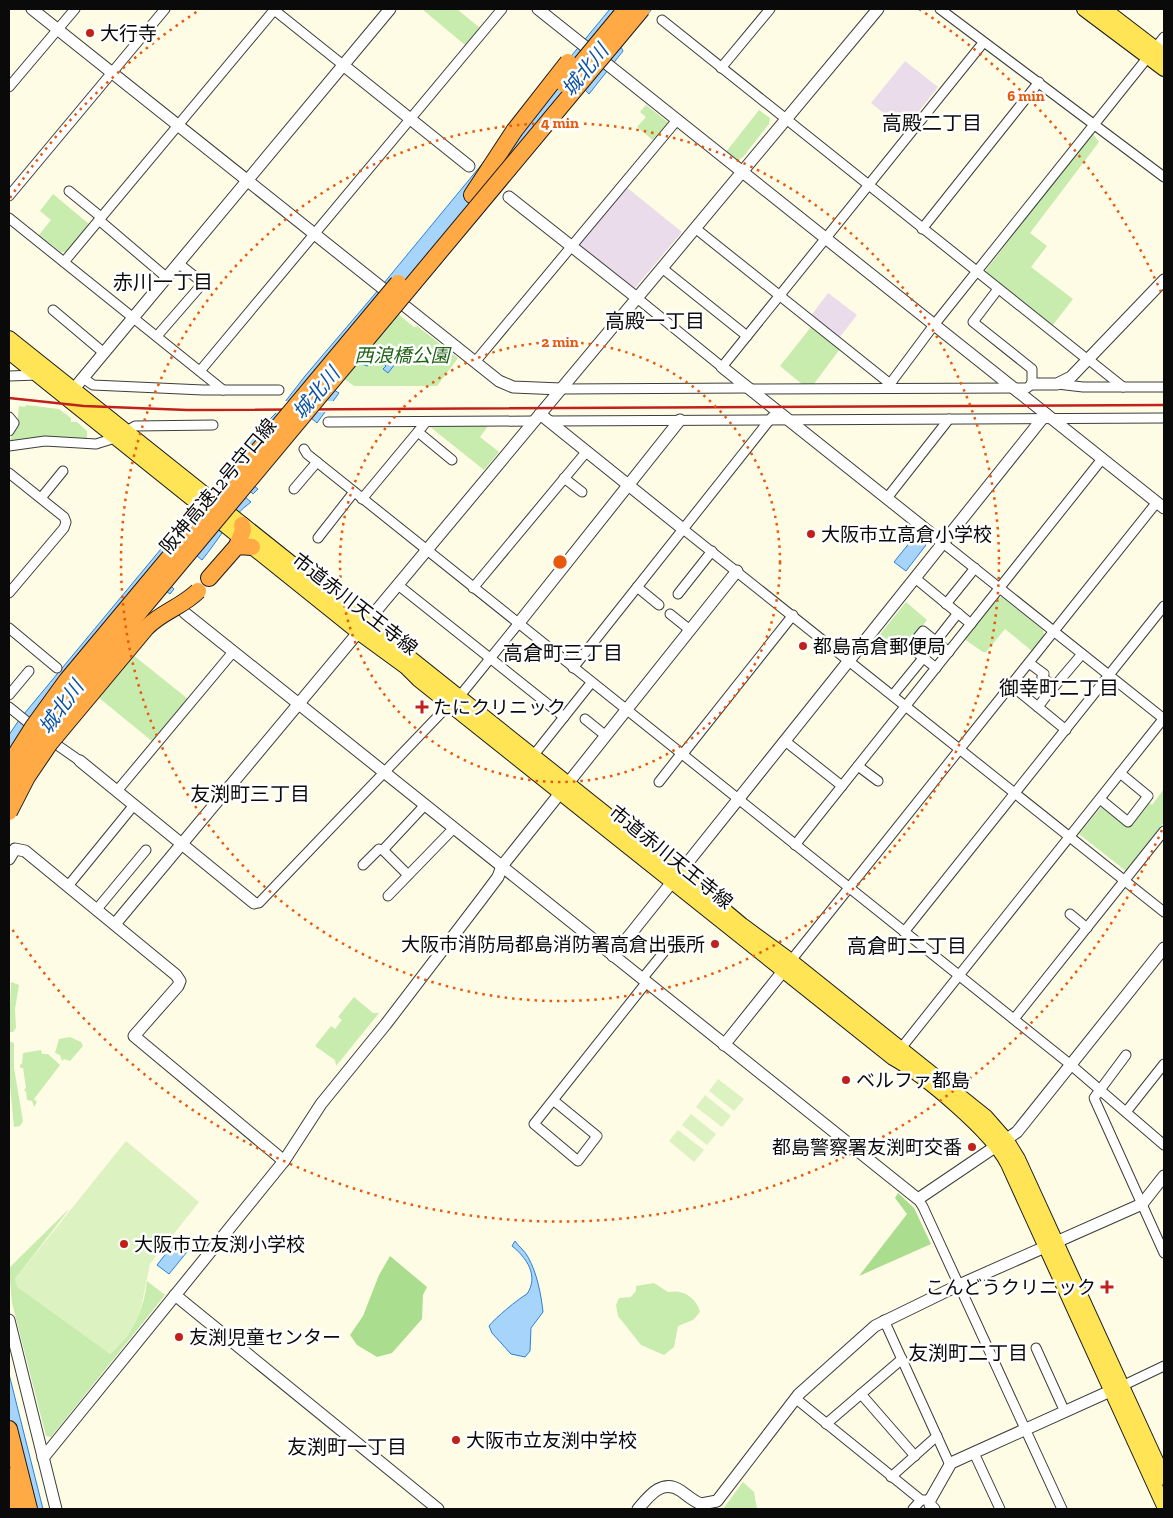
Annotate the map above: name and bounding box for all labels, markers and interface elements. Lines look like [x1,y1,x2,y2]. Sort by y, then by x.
place label: 大行寺 [100,22,157,45]
marker: 大行寺 [84,27,96,39]
water label: 城北川 [557,38,614,101]
text: 6 min [1007,87,1045,105]
district label: 高殿二丁目 [882,111,982,135]
text: 4 min [541,114,579,132]
district label: 赤川一丁目 [113,270,213,294]
district label: 高殿一丁目 [605,309,705,333]
text: 2 min [541,333,579,351]
park label: 西浪橋公園 [354,344,452,367]
water label: 城北川 [288,361,346,424]
street label: 阪神高速12号守口線 [155,414,281,558]
place label: 大阪市立高倉小学校 [821,523,992,546]
marker: 大阪市立高倉小学校 [805,528,817,540]
street label: 市道赤川天王寺線 [288,548,422,660]
centre of rings [551,553,569,571]
place label: 都島高倉郵便局 [813,635,946,658]
marker: 都島高倉郵便局 [797,640,809,652]
district label: 高倉町三丁目 [503,641,623,665]
water label: 城北川 [34,674,90,738]
district label: 御幸町二丁目 [999,676,1119,700]
place label: たにクリニック [433,696,566,719]
marker: たにクリニック [415,700,429,714]
district label: 友渕町三丁目 [190,782,310,806]
street label: 市道赤川天王寺線 [605,800,737,914]
place label: 大阪市消防局都島消防署高倉出張所 [401,933,705,956]
district label: 高倉町二丁目 [847,934,967,958]
marker: 大阪市消防局都島消防署高倉出張所 [709,938,721,950]
place label: ベルファ都島 [856,1069,970,1092]
marker: ベルファ都島 [840,1074,852,1086]
place label: 都島警察署友渕町交番 [772,1136,962,1159]
marker: 都島警察署友渕町交番 [966,1141,978,1153]
place label: 大阪市立友渕小学校 [134,1233,305,1256]
marker: 大阪市立友渕小学校 [118,1238,130,1250]
place label: こんどうクリニック [926,1276,1096,1299]
marker: こんどうクリニック [1100,1280,1114,1294]
place label: 友渕児童センター [189,1326,341,1349]
marker: 友渕児童センター [173,1331,185,1343]
district label: 友渕町二丁目 [908,1341,1028,1365]
place label: 大阪市立友渕中学校 [466,1429,637,1452]
marker: 大阪市立友渕中学校 [450,1434,462,1446]
district label: 友渕町一丁目 [287,1435,407,1459]

